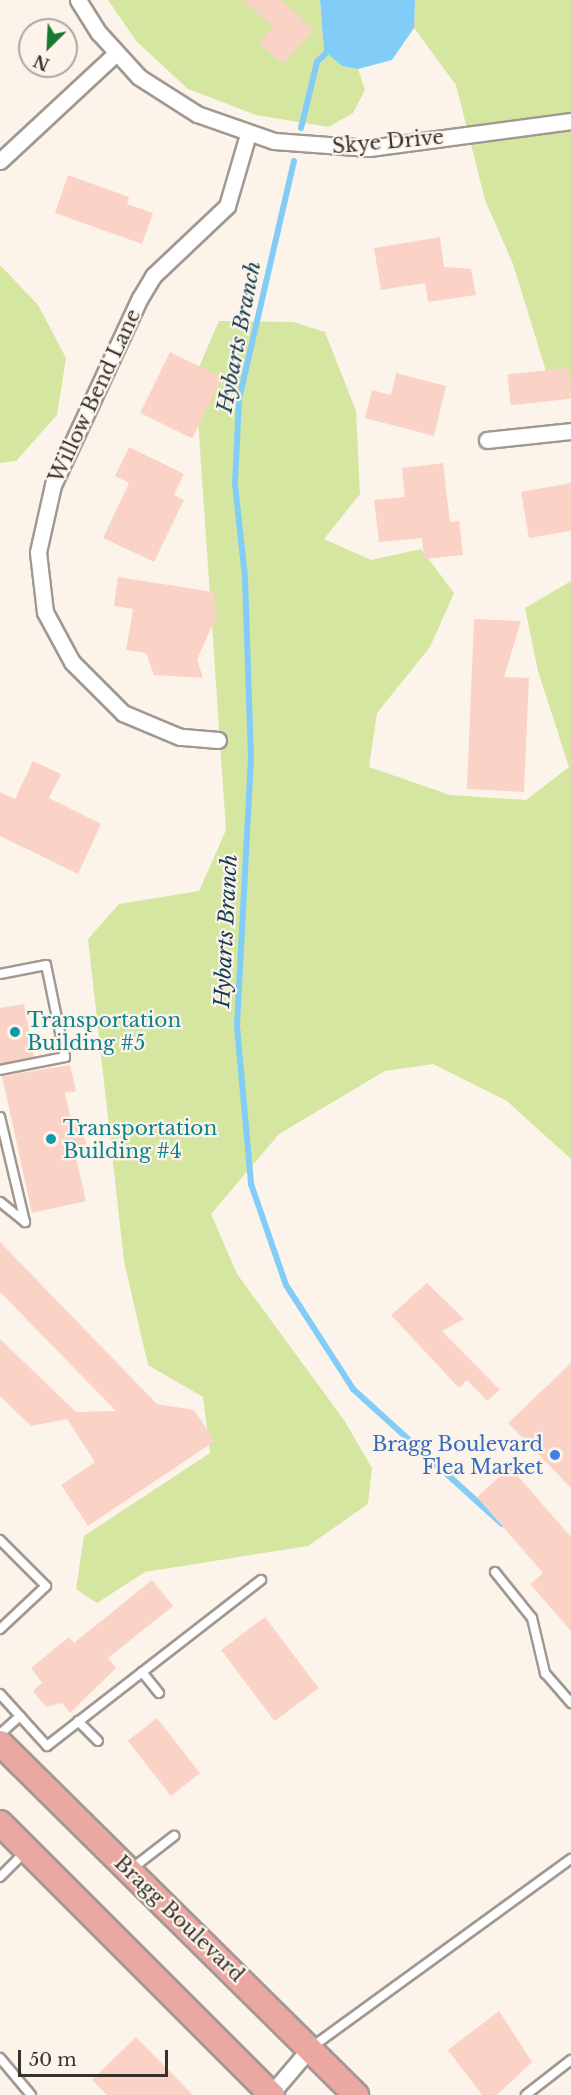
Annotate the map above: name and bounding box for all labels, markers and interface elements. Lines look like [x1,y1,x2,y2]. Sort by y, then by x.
north arrow [18,18,78,78]
text: N [31,50,52,75]
street label: Skye Drive [331,125,445,159]
water label: Hybarts Branch [212,259,266,415]
street label: Willow Bend Lane [44,305,146,487]
water label: Hybarts Branch [209,853,243,1009]
place label: Transportation Building #5 [27,1008,181,1055]
marker: Transportation Building #5 [8,1025,22,1039]
place label: Transportation Building #4 [63,1116,217,1163]
marker: Transportation Building #4 [44,1132,58,1146]
place label: Bragg Boulevard Flea Market [372,1432,543,1479]
marker: Bragg Boulevard Flea Market [548,1448,562,1462]
street label: Bragg Boulevard [109,1851,249,1987]
scale bar [21,2038,171,2076]
text: 50 m [29,2049,77,2071]

